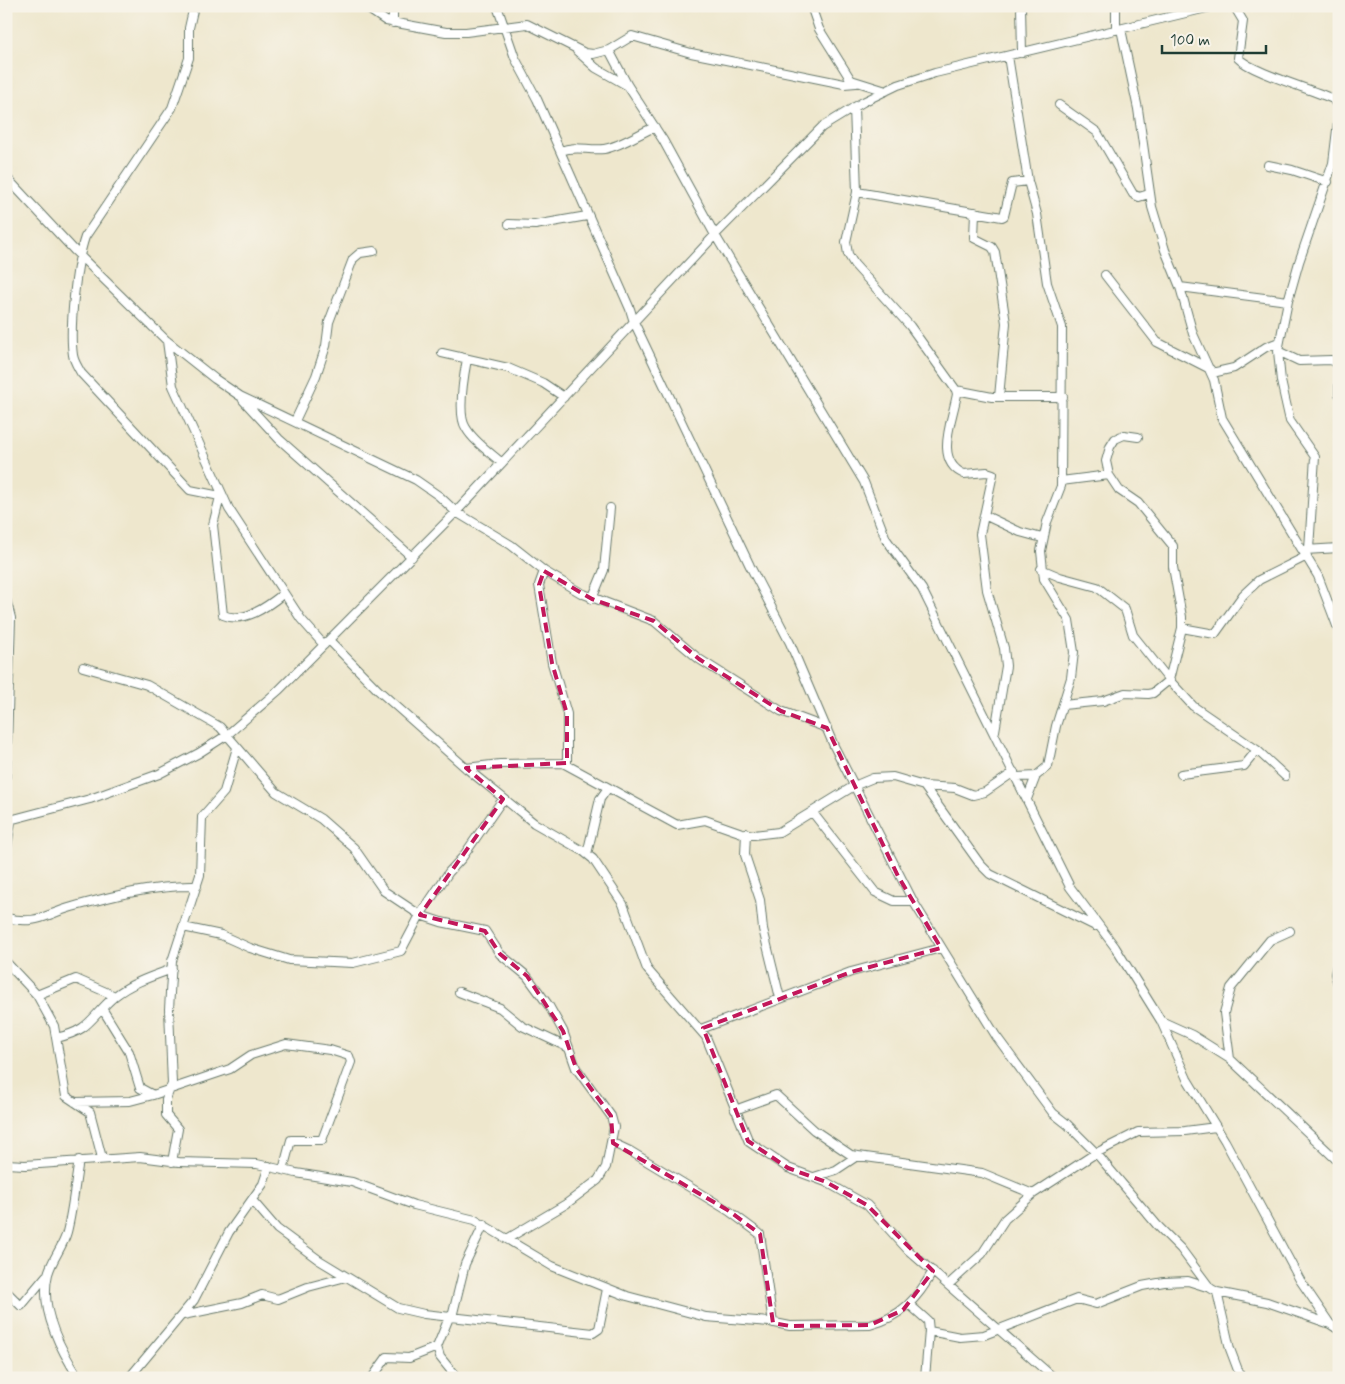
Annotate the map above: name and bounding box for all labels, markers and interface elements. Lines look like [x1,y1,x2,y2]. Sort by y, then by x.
scale bar [1162,22,1266,54]
text: 100 m [1170,31,1210,51]

